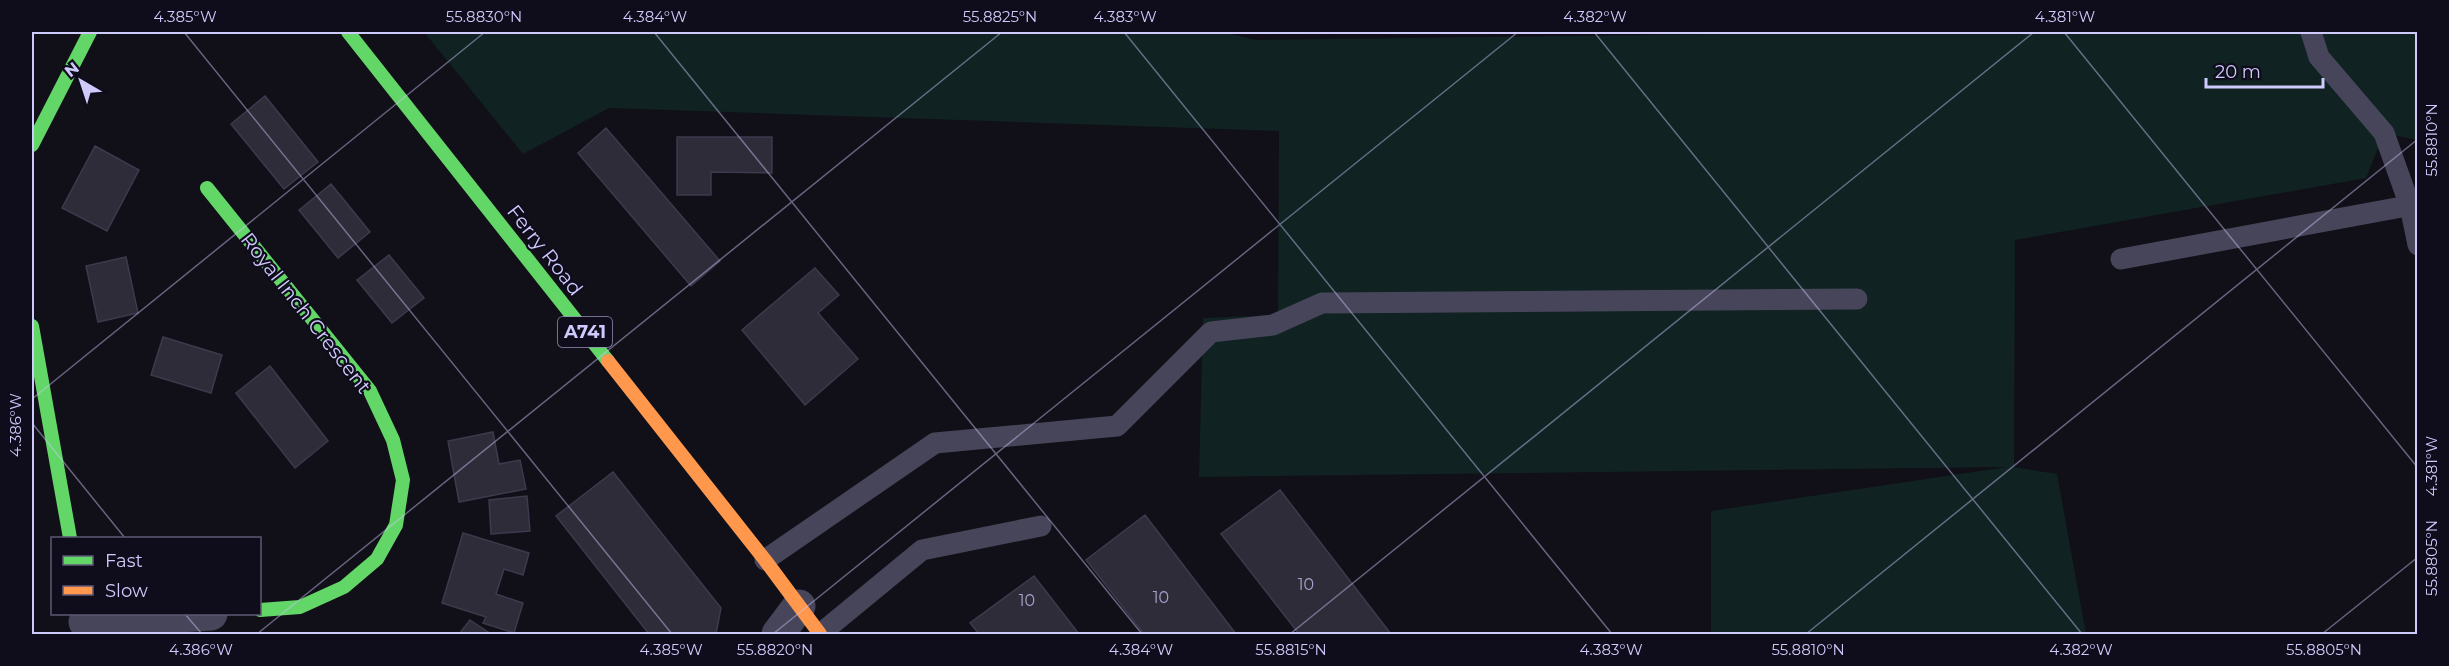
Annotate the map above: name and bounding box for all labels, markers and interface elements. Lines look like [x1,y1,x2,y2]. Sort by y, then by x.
text: 4.385°W [153,7,217,26]
text: 55.8830°N [446,7,522,26]
text: 4.384°W [623,7,688,26]
text: 55.8825°N [963,7,1037,26]
text: 4.383°W [1093,7,1157,26]
text: 4.382°W [1563,7,1627,26]
text: 4.381°W [2035,7,2096,26]
north arrow [51,51,111,111]
scale bar [2206,51,2323,89]
text: N [61,58,83,81]
text: 20 m [2215,61,2261,83]
text: 55.8810°N [2422,103,2441,177]
street label: Ferry Road [502,200,588,300]
street label: Royal Inch Crescent [236,228,376,398]
road number: A741 [558,317,612,347]
text: 4.386°W [6,393,25,457]
text: 4.381°W [2422,435,2441,496]
text: 55.8805°N [2422,520,2441,596]
legend [51,537,261,615]
text: Fast [105,550,143,572]
house number: 10 [1298,575,1314,594]
text: Slow [105,580,148,602]
house number: 10 [1153,588,1169,607]
house number: 10 [1019,591,1035,610]
text: 4.386°W [169,640,233,659]
text: 4.385°W [639,640,703,659]
text: 55.8820°N [737,640,813,659]
text: 4.384°W [1109,640,1174,659]
text: 55.8815°N [1255,640,1327,659]
text: 4.383°W [1579,640,1643,659]
text: 55.8810°N [1771,640,1845,659]
text: 4.382°W [2049,640,2113,659]
text: 55.8805°N [2286,640,2362,659]

